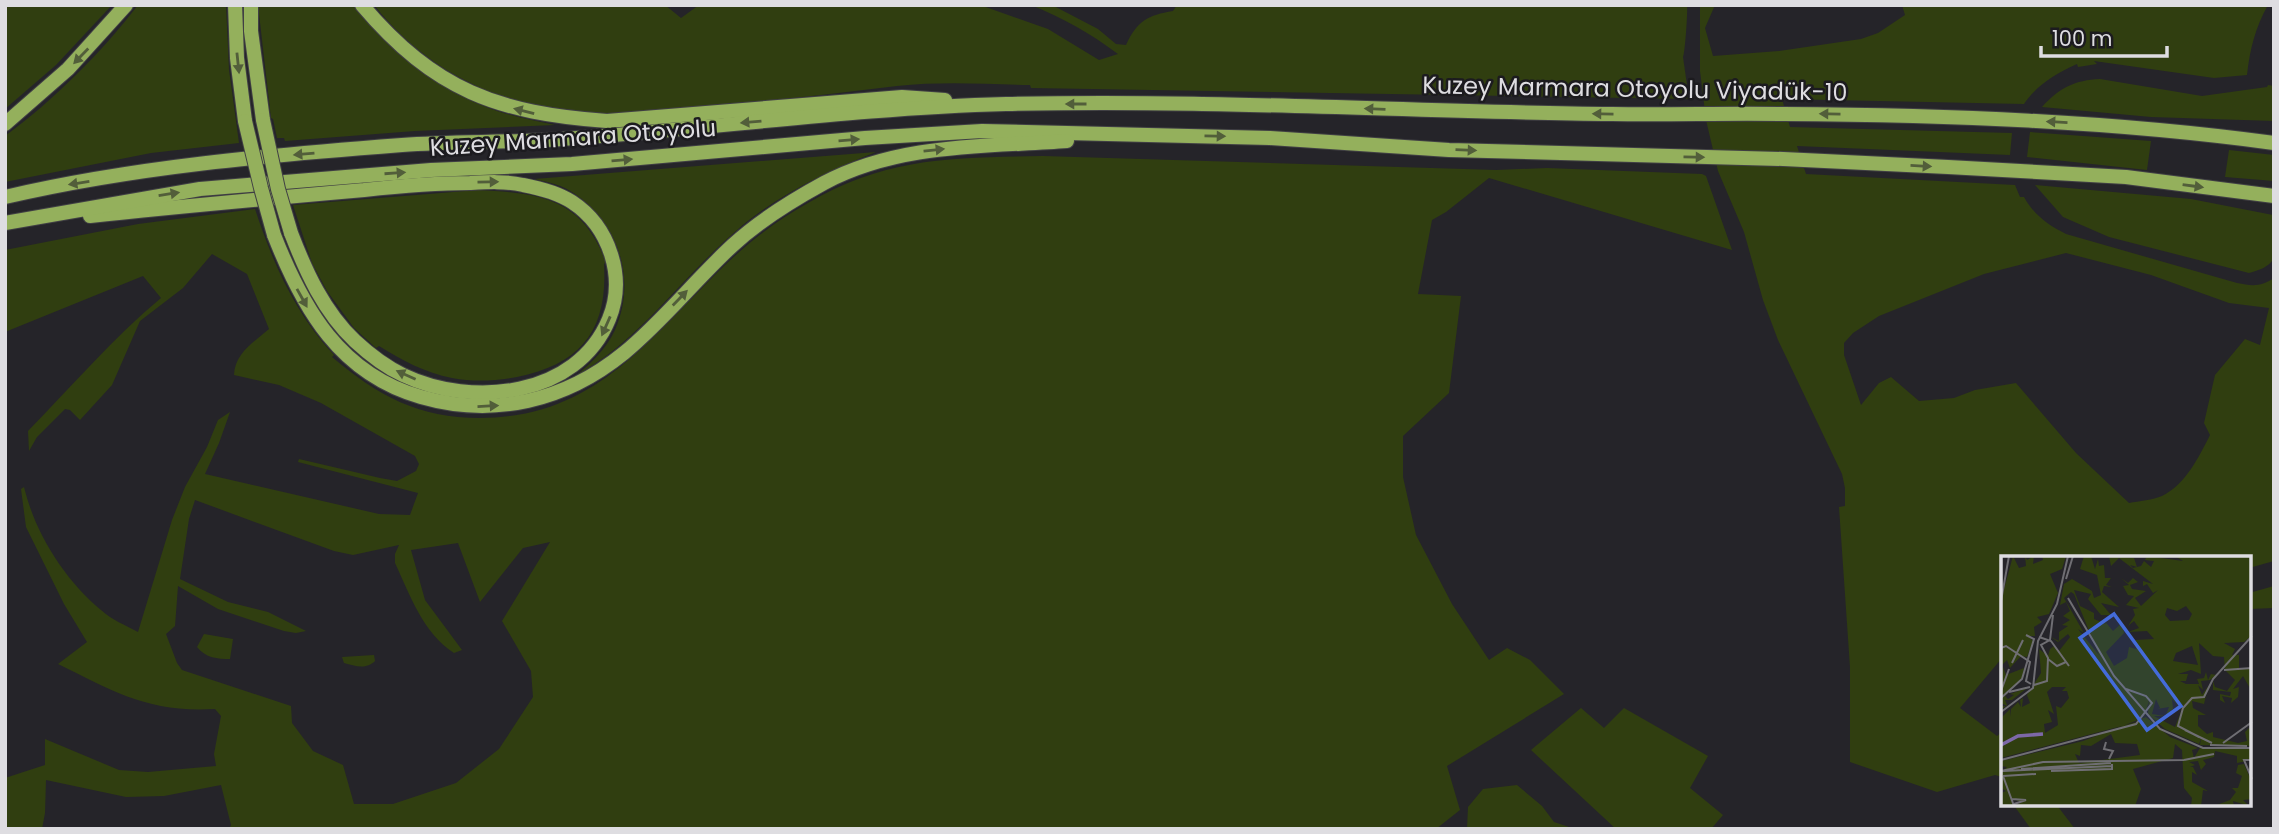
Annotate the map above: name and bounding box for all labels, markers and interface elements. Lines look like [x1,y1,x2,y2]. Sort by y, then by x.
scale bar [2041,14,2167,58]
text: 100 m [2052,24,2112,53]
one-way arrow [73,47,89,64]
one-way arrow [232,52,243,74]
street label: Kuzey Marmara Otoyolu Viyadük-10 [1422,68,1848,109]
one-way arrow [1065,98,1087,110]
one-way arrow [1364,103,1386,114]
one-way arrow [512,105,534,116]
one-way arrow [1591,108,1613,120]
one-way arrow [1819,109,1841,120]
street label: Kuzey Marmara Otoyolu [429,111,717,164]
one-way arrow [740,117,762,128]
one-way arrow [2046,117,2068,128]
one-way arrow [1204,130,1226,142]
one-way arrow [838,134,860,145]
one-way arrow [923,144,945,155]
one-way arrow [1455,145,1477,156]
one-way arrow [293,149,315,160]
one-way arrow [1683,151,1705,163]
one-way arrow [612,154,634,165]
one-way arrow [1910,160,1932,171]
one-way arrow [385,167,407,178]
one-way arrow [477,176,499,188]
one-way arrow [68,178,90,189]
one-way arrow [2182,181,2204,192]
one-way arrow [158,188,180,199]
one-way arrow [296,288,308,307]
one-way arrow [672,290,689,307]
one-way arrow [600,315,611,336]
one-way arrow [396,369,417,380]
one-way arrow [477,401,499,412]
inset map [2001,556,2251,806]

